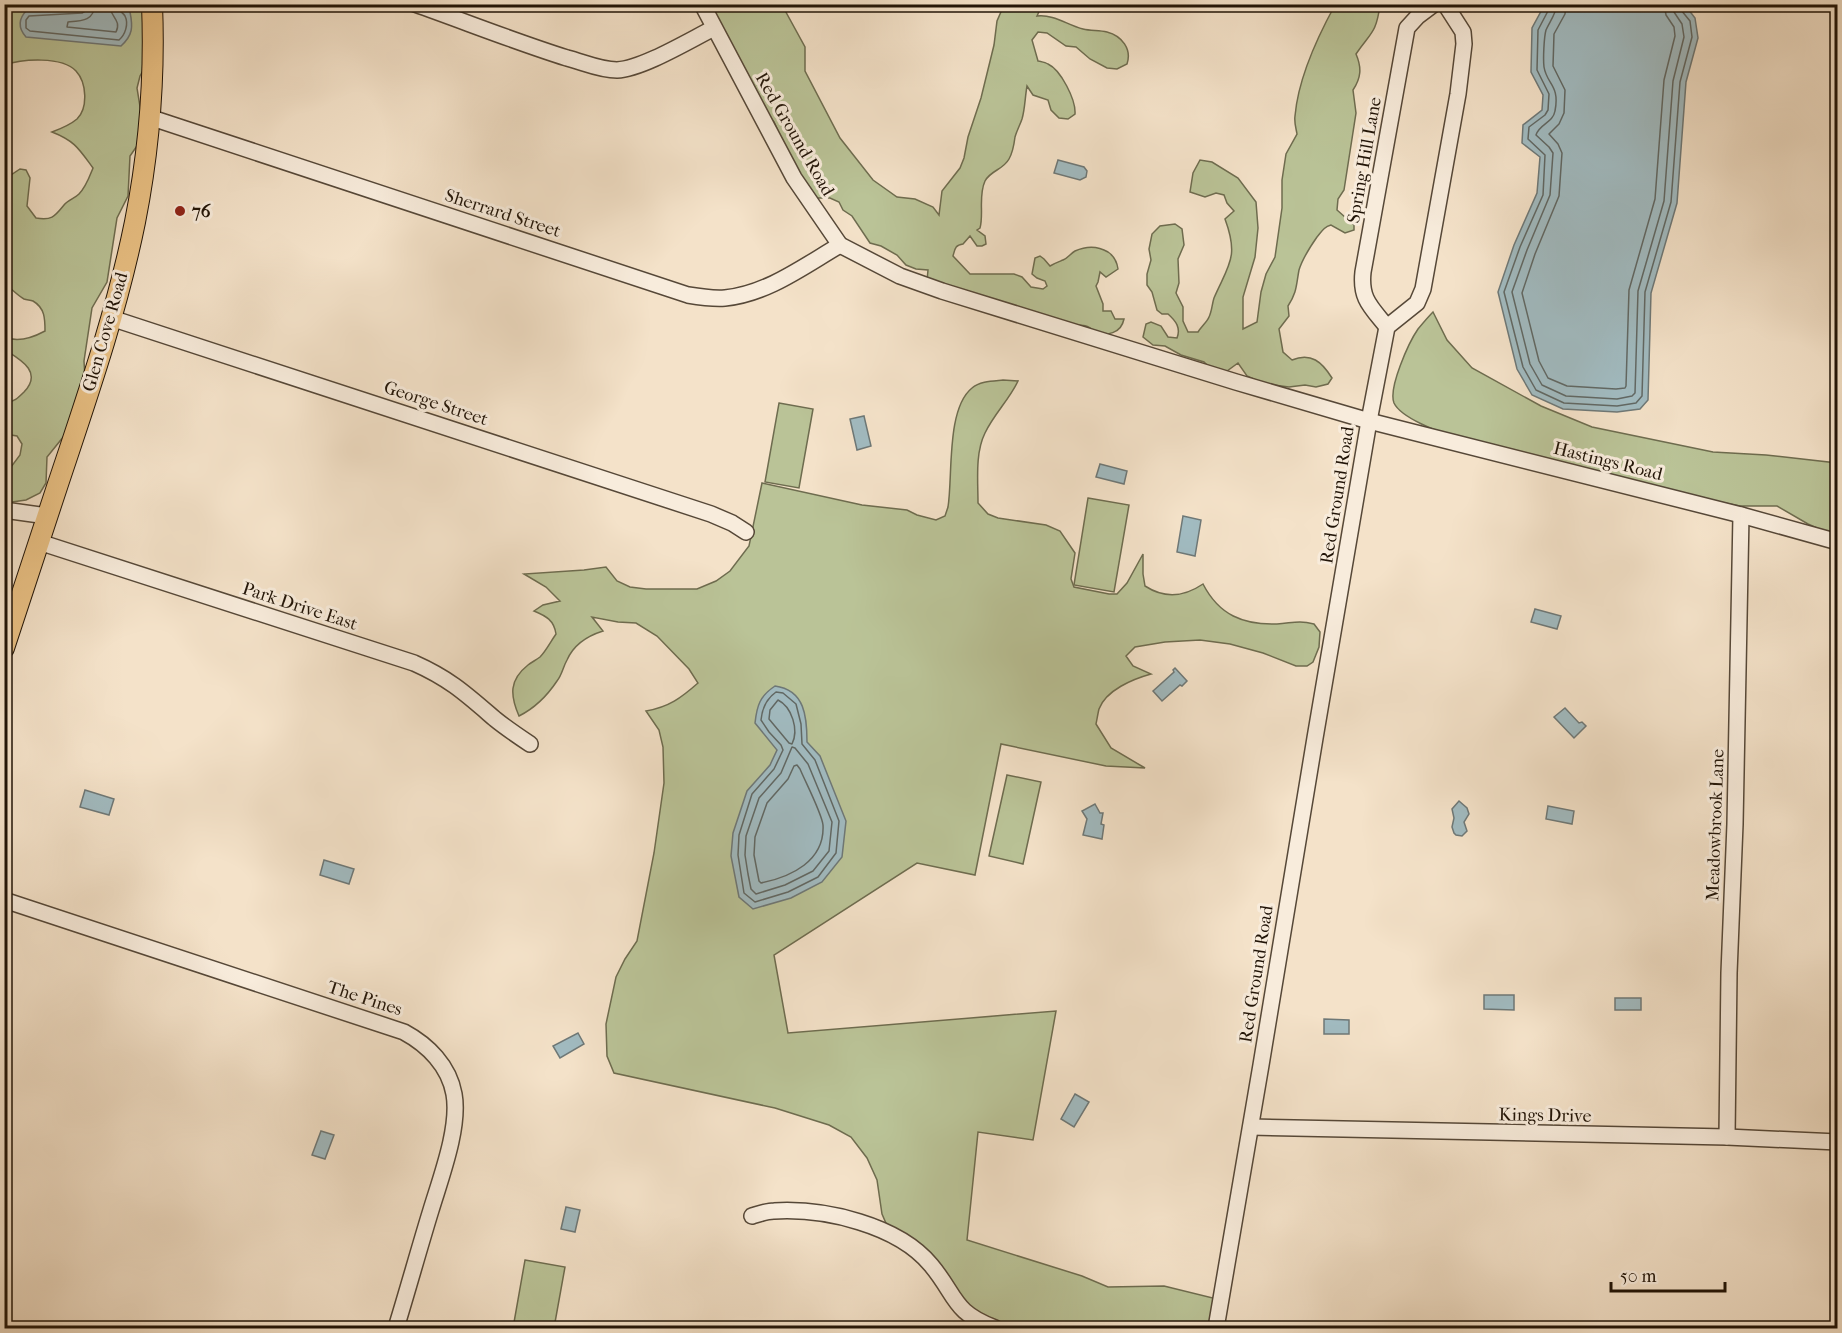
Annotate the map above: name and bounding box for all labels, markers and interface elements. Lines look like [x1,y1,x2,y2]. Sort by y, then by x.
street label: Red Ground Road [751,69,838,200]
street label: Spring Hill Lane [1343,95,1386,225]
street label: Sherrard Street [442,185,564,242]
place label: 76 [191,201,212,222]
marker: 76 [173,204,187,218]
street label: Glen Cove Road [78,270,133,394]
street label: George Street [381,377,491,430]
street label: Red Ground Road [1316,425,1359,565]
street label: Hastings Road [1551,438,1665,485]
street label: Park Drive East [240,578,361,635]
street label: Meadowbrook Lane [1702,749,1729,901]
street label: Red Ground Road [1235,904,1278,1044]
street label: The Pines [325,977,405,1021]
street label: Kings Drive [1498,1104,1592,1127]
scale bar [1611,1255,1725,1293]
text: 50 m [1620,1266,1657,1287]

